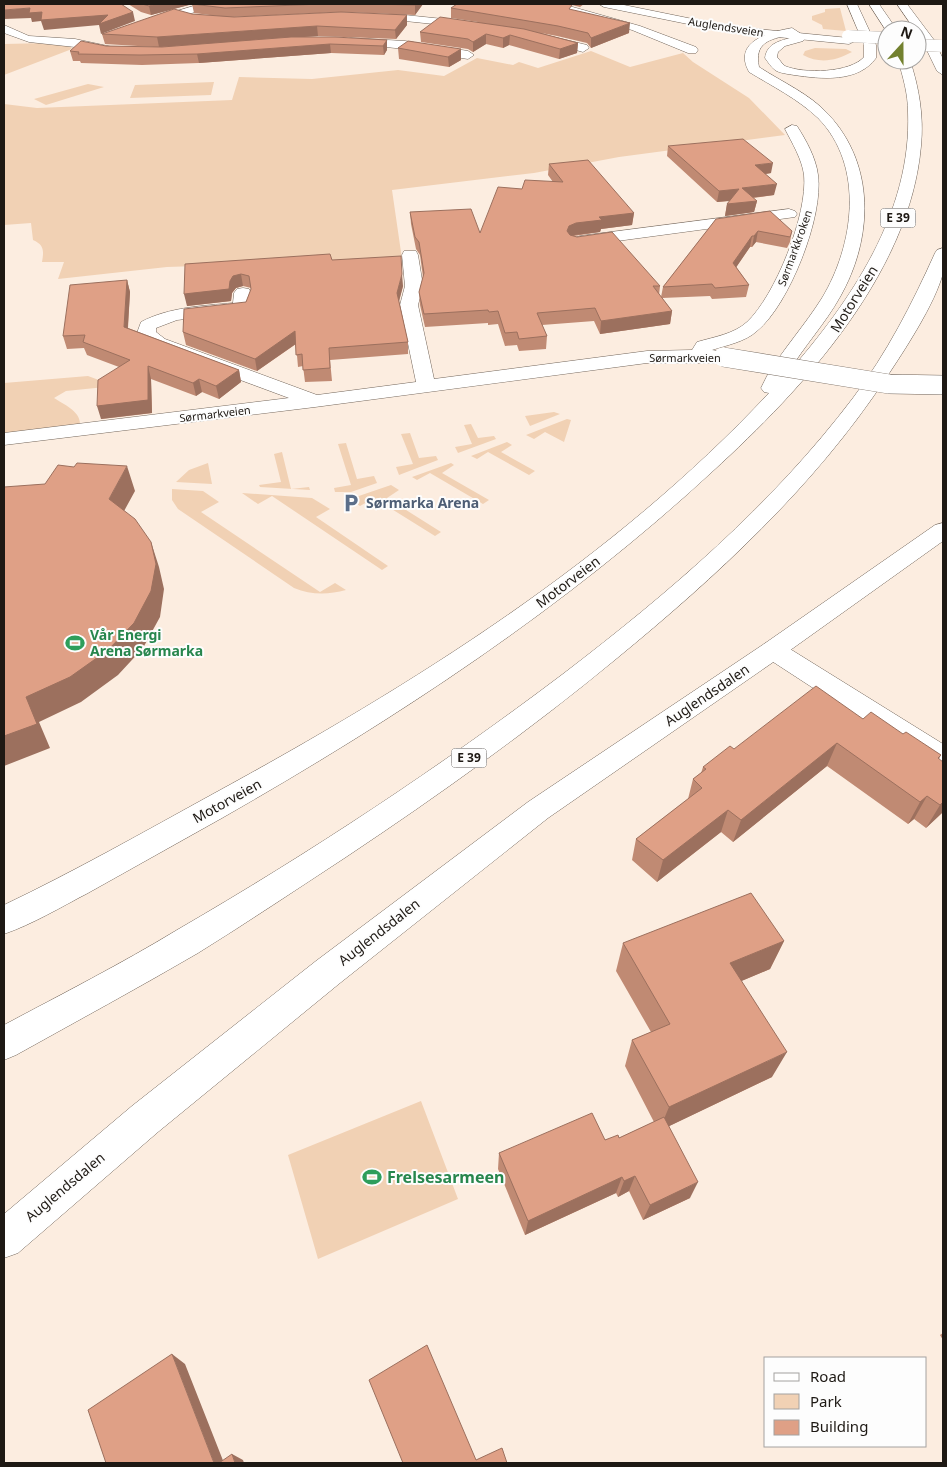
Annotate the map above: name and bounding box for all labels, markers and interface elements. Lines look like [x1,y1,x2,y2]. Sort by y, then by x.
street label: Auglendsveien [687,13,765,40]
north arrow [877,20,927,70]
text: N [898,21,916,43]
street label: Sørmarkkroken [774,208,815,288]
road number: E 39 [880,208,916,228]
street label: Motorveien [825,262,882,336]
street label: Sørmarkveien [649,350,721,365]
street label: Sørmarkveien [178,402,251,425]
parking icon: Sørmarka Arena [340,492,362,514]
place label: Sørmarka Arena [366,493,479,512]
street label: Motorveien [532,551,604,612]
place label: Vår Energi Arena Sørmarka [90,625,203,660]
sports icon: Vår Energi Arena Sørmarka [64,632,86,654]
street label: Auglendsdalen [661,659,753,730]
road number: E 39 [452,748,486,768]
street label: Motorveien [189,774,264,827]
street label: Auglendsdalen [334,894,423,969]
street label: Auglendsdalen [21,1148,108,1225]
sports icon: Frelsesarmeen [361,1166,383,1188]
place label: Frelsesarmeen [387,1166,504,1188]
legend [764,1357,927,1447]
text: Road [810,1366,846,1386]
text: Park [810,1391,842,1411]
text: Building [810,1416,868,1436]

